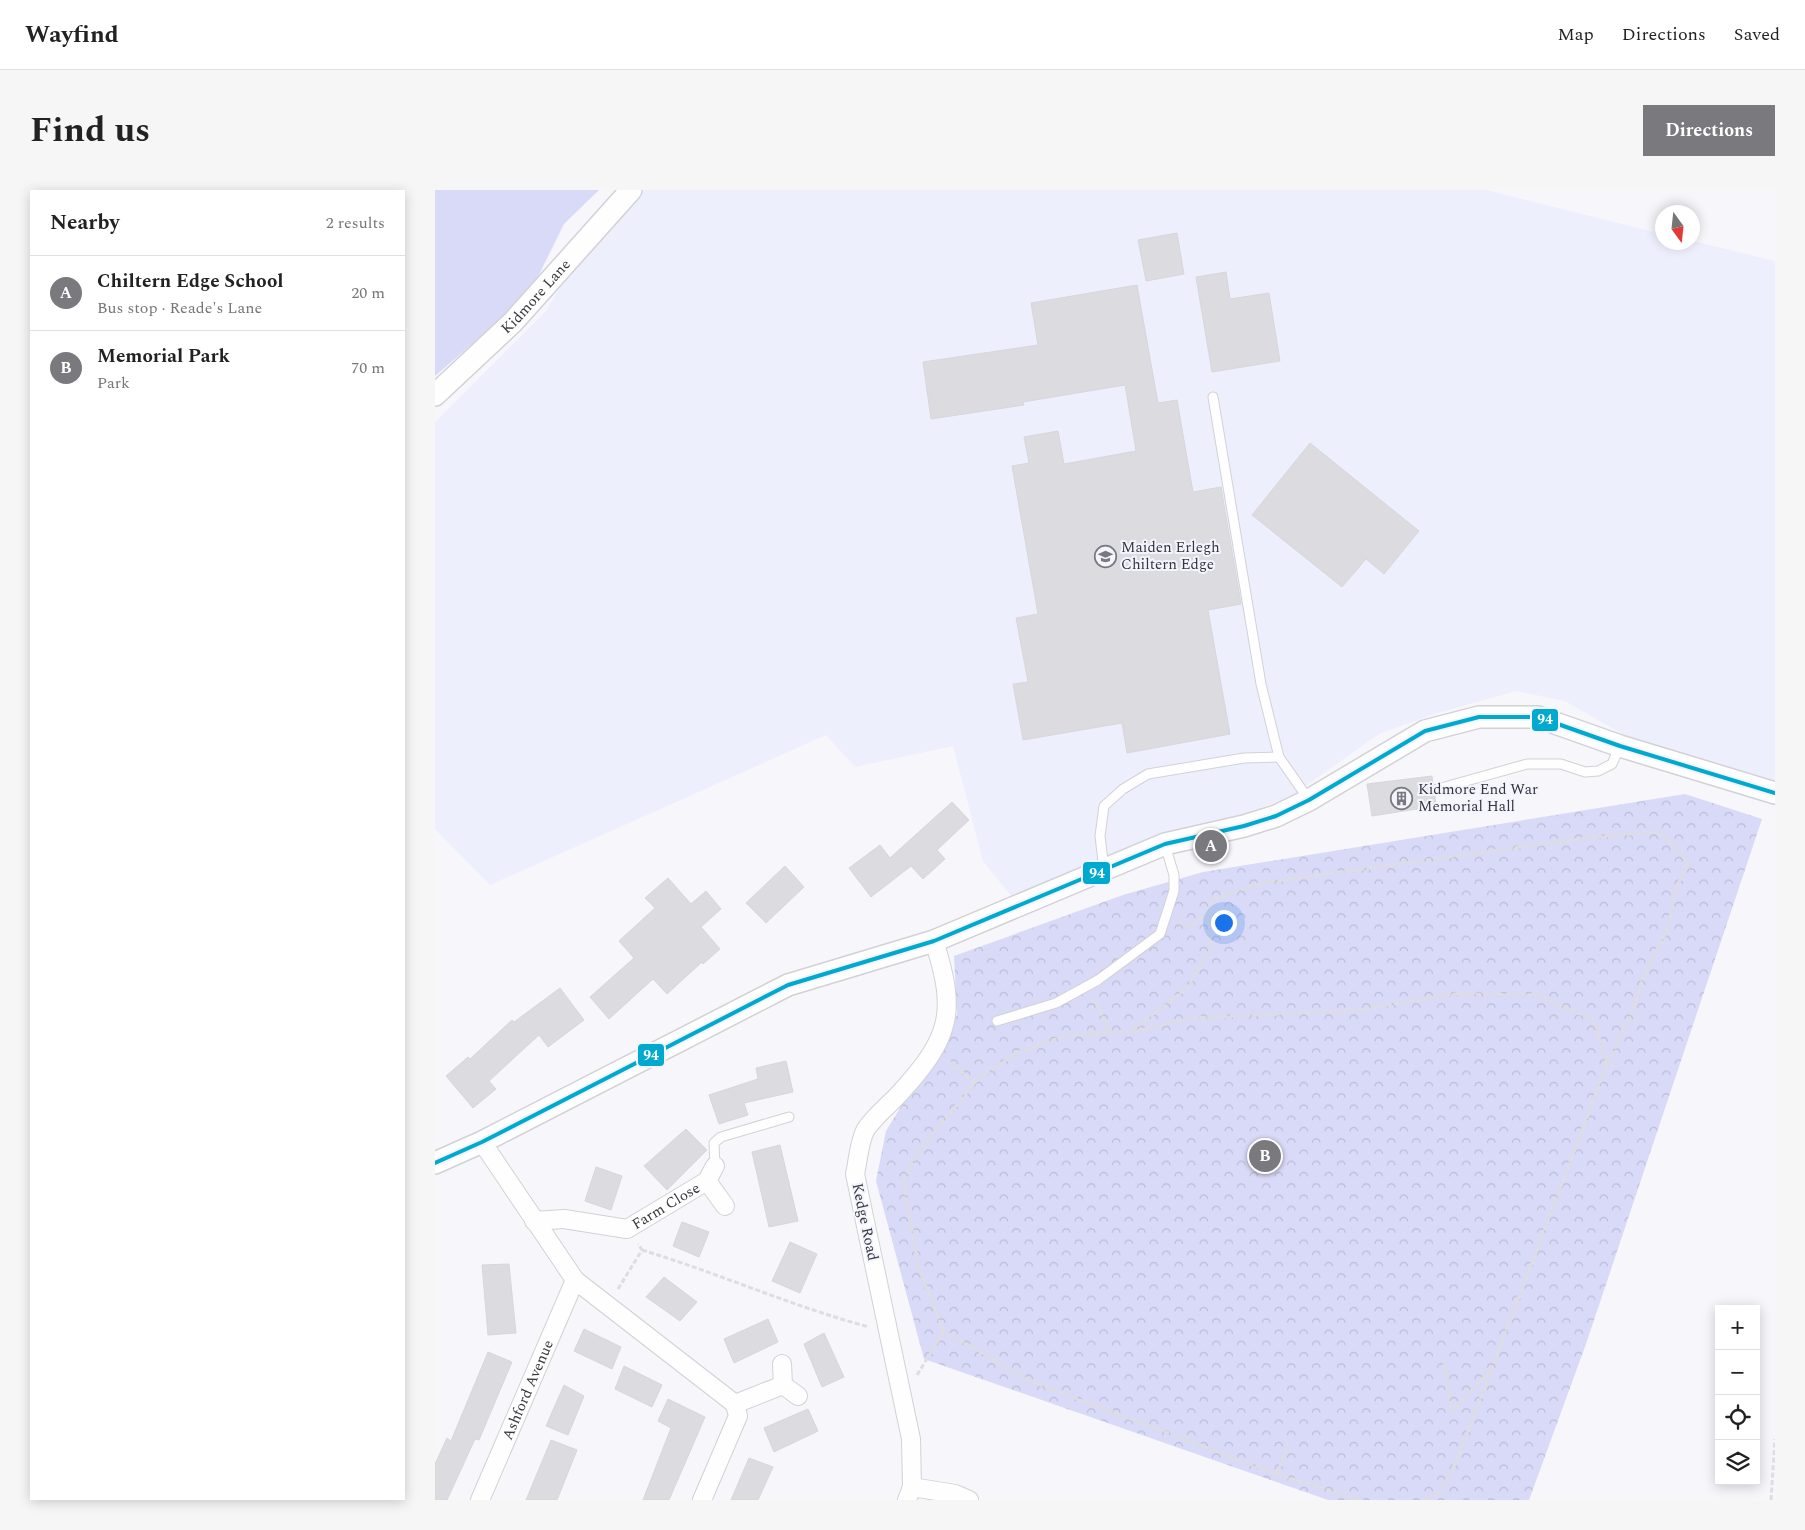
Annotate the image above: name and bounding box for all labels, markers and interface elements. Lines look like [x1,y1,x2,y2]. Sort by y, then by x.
text: Wayfind [25,17,119,53]
text: Map [1558,21,1594,48]
text: Directions [1622,21,1706,48]
text: Saved [1734,21,1780,48]
text: Find us [30,104,150,157]
button: Directions [1643,105,1775,156]
north arrow [1655,205,1700,250]
text: Nearby [50,207,120,239]
text: 2 results [326,211,385,235]
street label: Kidmore Lane [496,254,576,339]
text: Chiltern Edge School [97,267,284,296]
text: A [60,281,72,305]
text: 20 m [351,281,385,305]
text: Bus stop · Reade's Lane [97,296,262,320]
text: Memorial Park [97,342,230,371]
text: B [60,356,72,380]
text: 70 m [351,356,385,380]
text: Park [97,371,130,395]
place label: Maiden Erlegh Chiltern Edge [1121,536,1220,576]
school or university icon: Maiden Erlegh Chiltern Edge [1093,544,1117,568]
line badge: 94 [1531,708,1559,732]
text: 94 [1537,709,1553,730]
place label: Kidmore End War Memorial Hall [1418,778,1538,818]
building icon: Kidmore End War Memorial Hall [1390,786,1414,810]
pin: A [1195,827,1227,865]
line badge: 94 [1082,861,1111,885]
text: 94 [1089,863,1105,884]
your location [1211,910,1237,936]
line badge: 94 [637,1043,665,1067]
text: 94 [643,1045,659,1066]
pin: B [1249,1137,1281,1175]
street label: Farm Close [627,1176,704,1235]
street label: Kedge Road [846,1181,884,1263]
map controls [1715,1305,1760,1485]
button: + [1715,1305,1760,1350]
street label: Ashford Avenue [496,1336,559,1444]
button: − [1715,1350,1760,1395]
button: locate [1715,1395,1760,1440]
button: layers [1715,1440,1760,1485]

